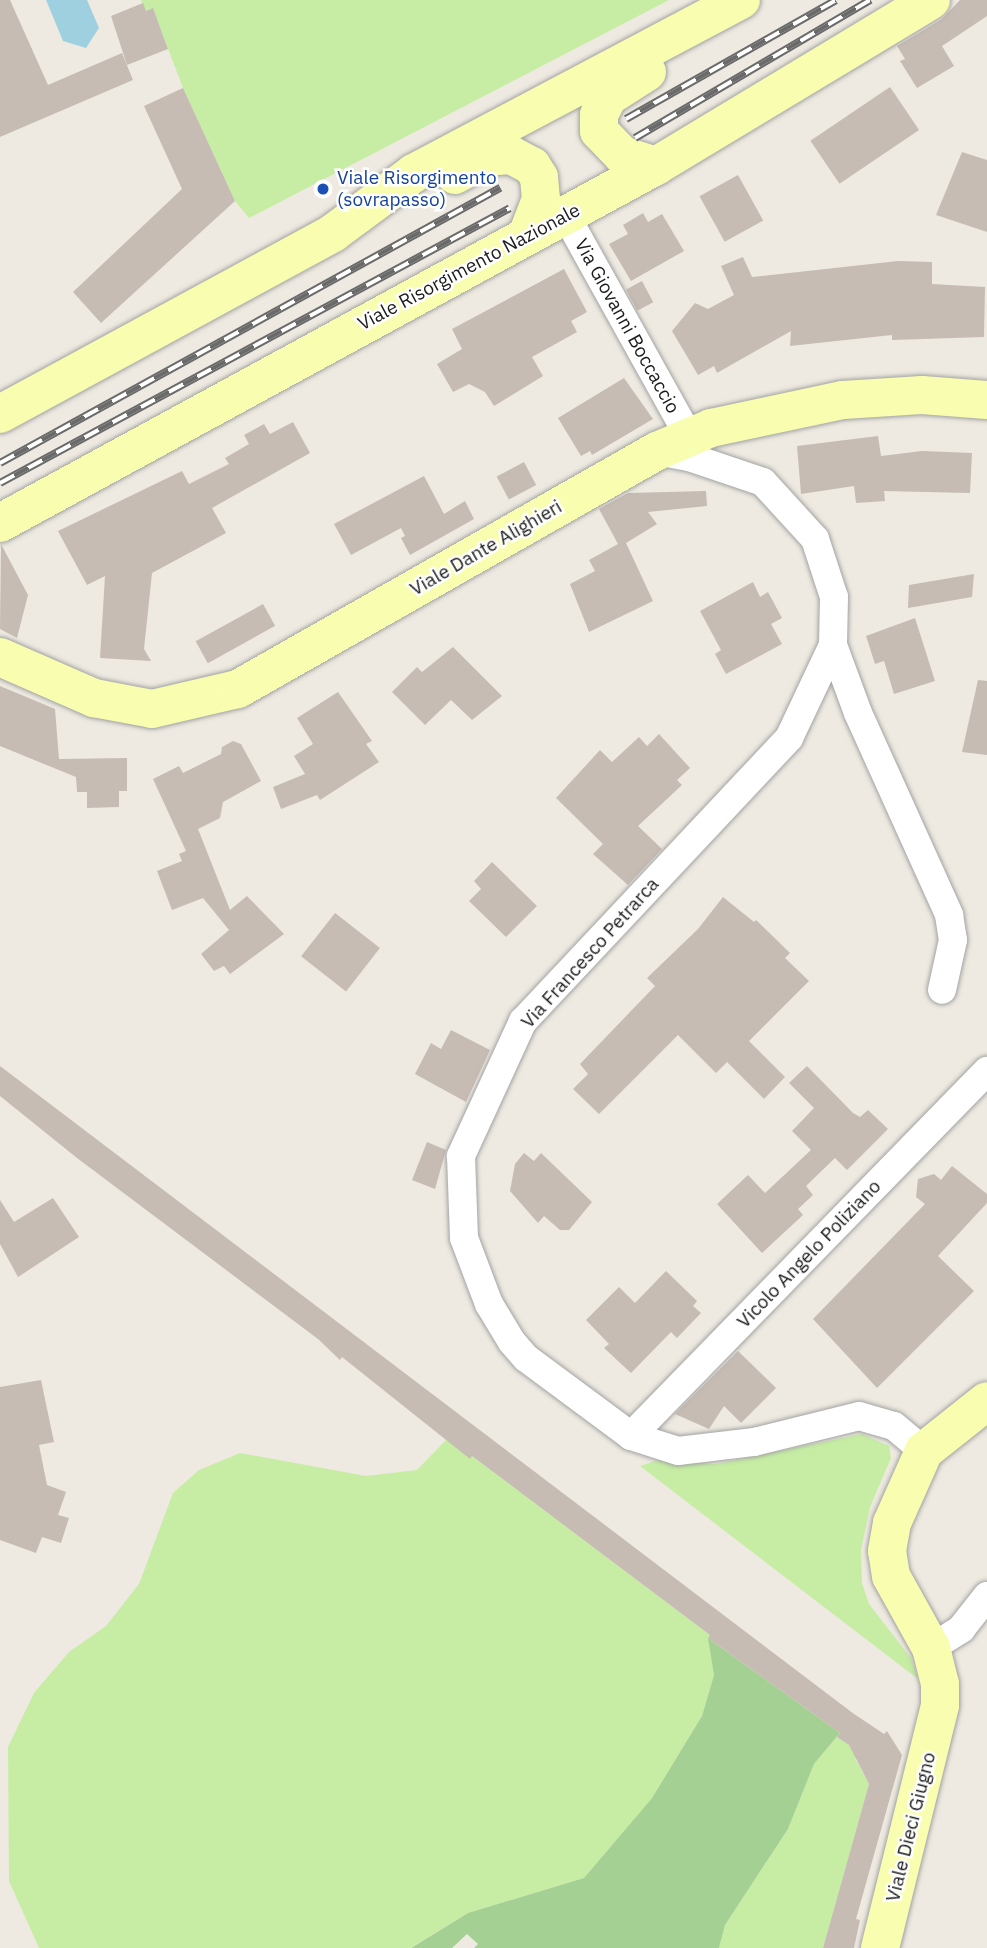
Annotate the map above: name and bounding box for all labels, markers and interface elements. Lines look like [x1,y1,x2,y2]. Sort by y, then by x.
place label: Viale Risorgimento (sovrapasso) [337,167,497,211]
marker: Viale Risorgimento (sovrapasso) [315,181,331,197]
street label: Viale Risorgimento Nazionale [354,199,584,335]
street label: Via Giovanni Boccaccio [569,235,685,417]
street label: Viale Dante Alighieri [406,495,566,601]
street label: Via Francesco Petrarca [516,873,664,1033]
street label: Vicolo Angelo Poliziano [732,1175,886,1333]
street label: Viale Dieci Giugno [881,1750,941,1904]

